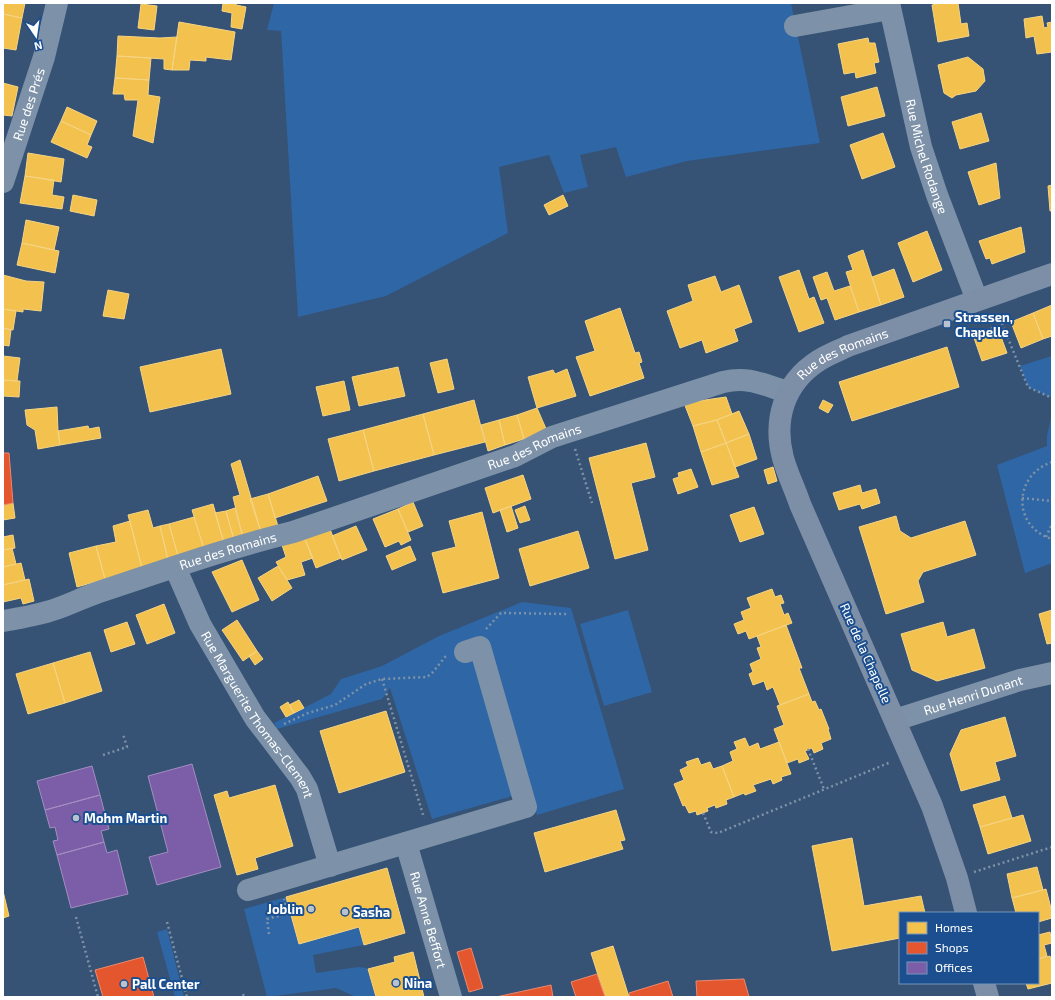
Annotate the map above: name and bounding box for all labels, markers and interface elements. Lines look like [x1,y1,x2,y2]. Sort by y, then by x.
north arrow [16,16,56,56]
text: N [33,39,44,53]
street label: Rue des Prés [9,66,48,143]
street label: Rue Michel Rodange [903,97,951,216]
place label: Strassen, Chapelle [955,309,1013,340]
marker: Strassen, Chapelle [942,319,952,329]
street label: Rue des Romains [793,324,890,383]
street label: Rue des Romains [485,420,583,473]
street label: Rue des Romains [177,529,278,573]
street label: Rue de la Chapelle [837,600,895,706]
street label: Rue Marguerite Thomas-Clement [198,628,317,800]
street label: Rue Henri Dunant [921,672,1025,718]
place label: Mohm Martin [84,810,167,826]
marker: Mohm Martin [71,813,81,823]
street label: Rue Anne Beffort [407,870,450,970]
place label: Joblin [267,901,303,917]
marker: Joblin [306,904,316,914]
place label: Sasha [353,904,390,920]
marker: Sasha [340,907,350,917]
legend [899,912,1039,984]
text: Homes [935,920,973,934]
text: Shops [935,940,969,954]
text: Offices [935,960,972,974]
place label: Nina [404,975,432,991]
place label: Pall Center [132,976,200,992]
marker: Nina [391,978,401,988]
marker: Pall Center [119,979,129,989]

